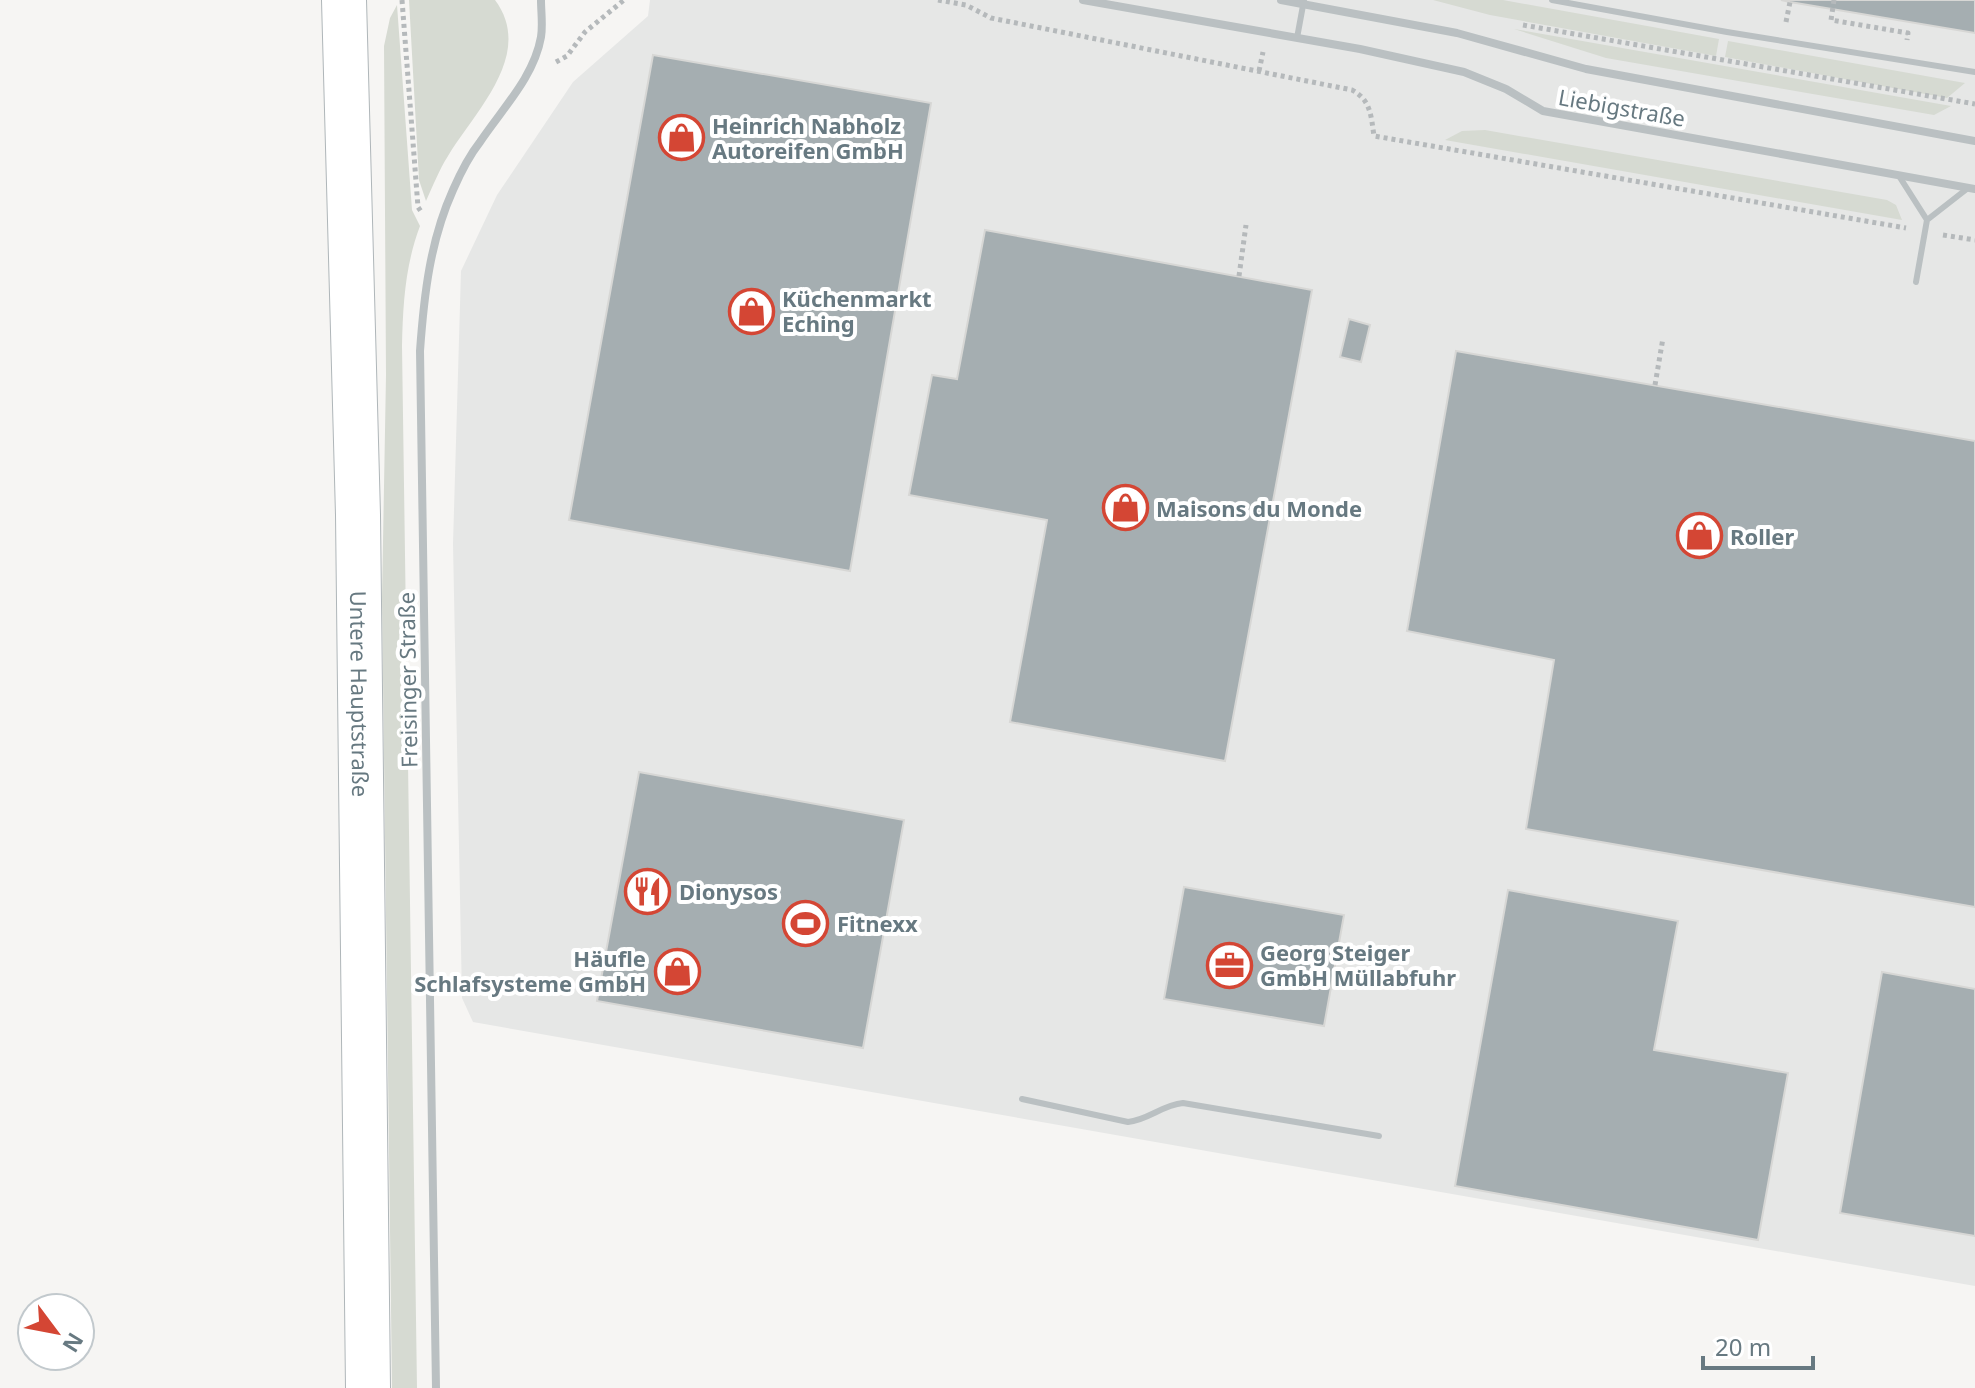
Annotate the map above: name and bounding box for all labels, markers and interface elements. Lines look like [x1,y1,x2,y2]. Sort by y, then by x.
street label: Liebigstraße [1556,81,1688,133]
place label: Heinrich Nabholz Autoreifen GmbH [712,110,904,165]
shop icon: Heinrich Nabholz Autoreifen GmbH [657,114,705,162]
place label: Küchenmarkt Eching [782,283,932,338]
shop icon: Küchenmarkt Eching [727,287,775,335]
shop icon: Maisons du Monde [1101,484,1149,532]
place label: Maisons du Monde [1156,493,1362,523]
shop icon: Roller [1675,512,1723,560]
place label: Roller [1730,521,1794,551]
street label: Untere Hauptstraße [344,590,376,797]
street label: Freisinger Straße [390,592,424,768]
restaurant icon: Dionysos [624,867,672,915]
place label: Dionysos [679,876,778,906]
sports icon: Fitnexx [782,899,830,947]
place label: Fitnexx [837,908,918,938]
place label: Georg Steiger GmbH Müllabfuhr [1260,937,1456,992]
office icon: Georg Steiger GmbH Müllabfuhr [1205,941,1253,989]
place label: Häufle Schlafsysteme GmbH [414,943,646,998]
shop icon: Häufle Schlafsysteme GmbH [653,947,701,995]
north arrow [16,1292,96,1372]
scale bar [1703,1320,1813,1370]
text: N [56,1328,91,1359]
text: 20 m [1715,1330,1771,1363]

